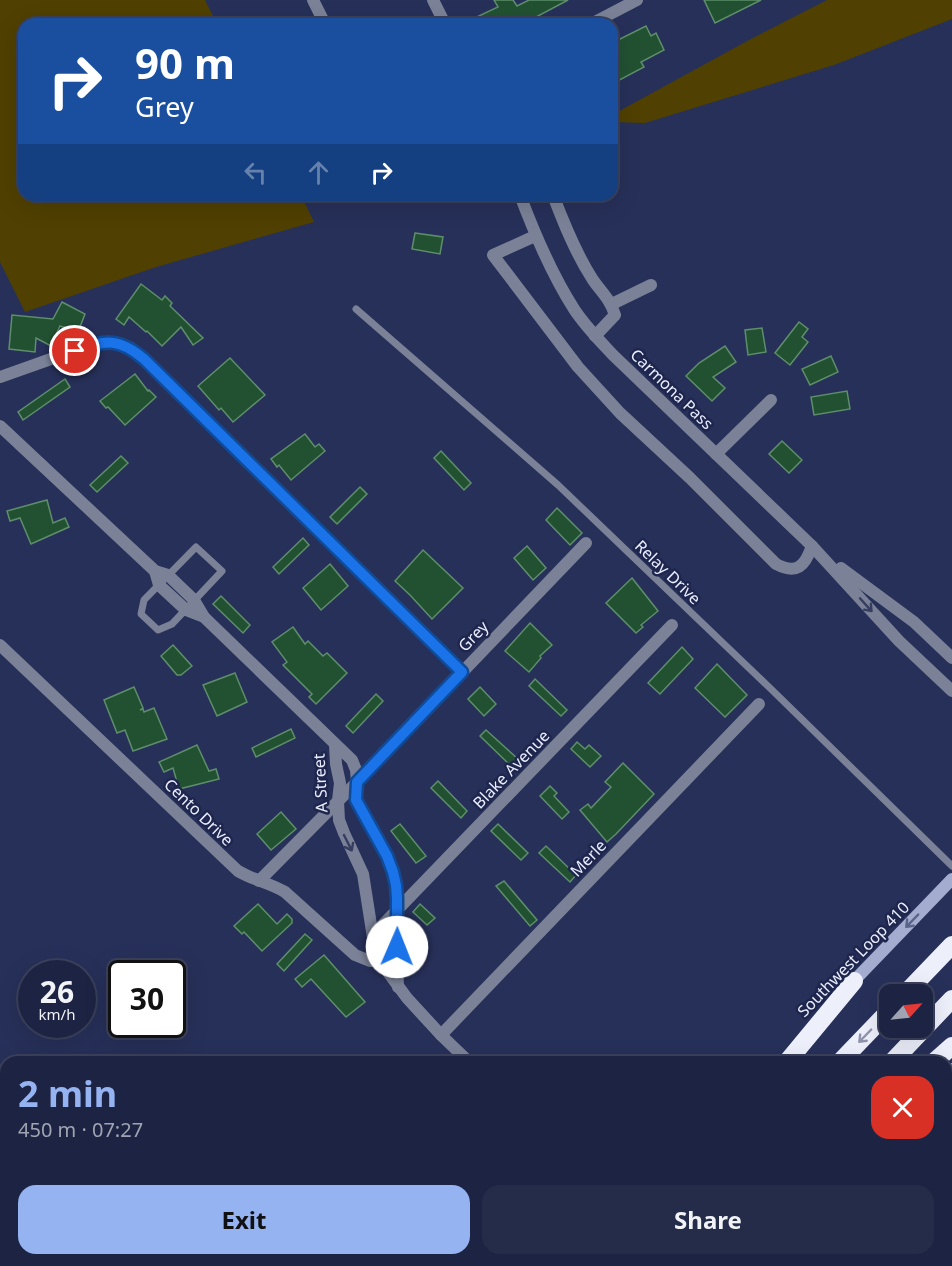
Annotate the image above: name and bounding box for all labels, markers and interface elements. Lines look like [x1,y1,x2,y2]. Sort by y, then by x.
text: 90 m [135,34,235,91]
icon: right [36,42,114,120]
text: Grey [135,88,194,125]
icon: left [239,156,272,189]
icon: ahead [302,156,335,189]
icon: right [365,156,398,189]
pin [49,325,100,376]
icon: arrive [58,334,91,367]
street label: Carmona Pass [626,344,718,434]
street label: Relay Drive [630,535,706,609]
one-way arrow [859,597,873,612]
street label: Grey [453,615,494,656]
street label: Blake Avenue [468,725,554,813]
street label: A Street [307,753,333,813]
street label: Cento Drive [160,773,238,851]
one-way arrow [343,833,355,851]
street label: Merle [565,835,611,881]
street label: Southwest Loop 410 [792,897,914,1021]
one-way arrow [905,913,919,928]
position arrow [365,915,429,979]
speed limit sign: 30 [108,960,186,1038]
text: 26 [40,971,74,1012]
north arrow [879,984,933,1038]
map controls [879,984,933,1038]
text: km/h [39,1004,75,1024]
one-way arrow [857,1029,872,1044]
text: 2 min [18,1069,117,1118]
button: close [871,1076,934,1139]
text: 450 m · 07:27 [18,1116,143,1143]
button: Exit [18,1185,470,1254]
button: Share [482,1185,934,1254]

